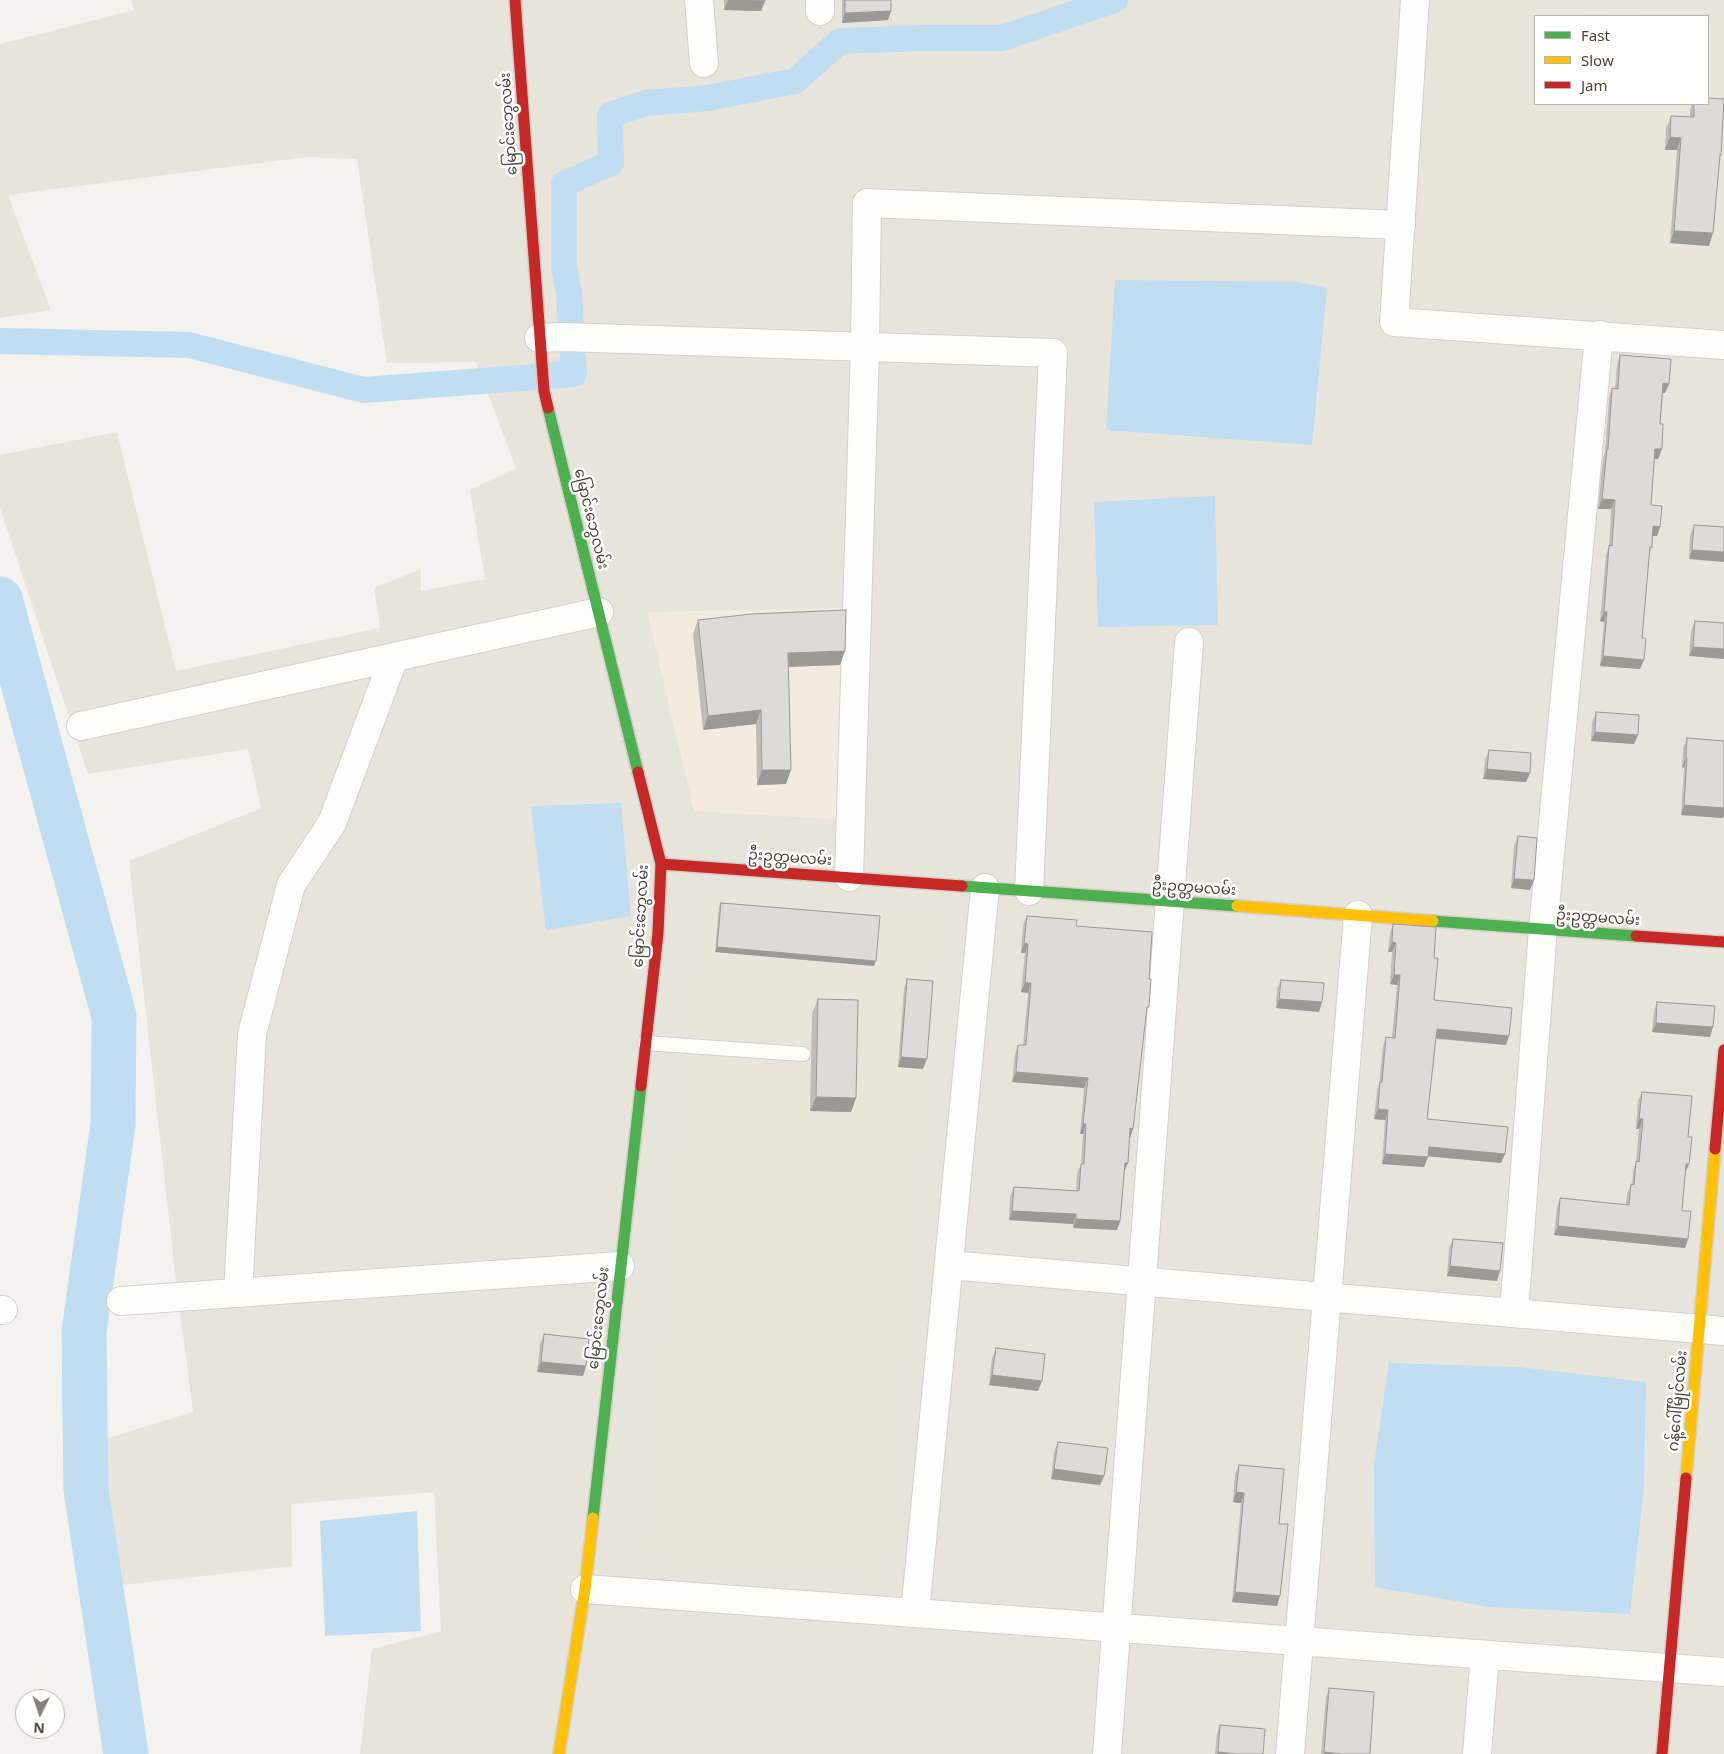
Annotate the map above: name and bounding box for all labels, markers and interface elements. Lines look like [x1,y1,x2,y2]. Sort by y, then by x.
legend [1534,15,1709,105]
text: Fast [1581,25,1610,45]
text: Slow [1581,50,1614,70]
street label: မြောင်းဘွေလမ်း [496,72,522,176]
text: Jam [1581,75,1608,95]
street label: မြောင်းဘွေလမ်း [570,467,612,571]
street label: ဦးဥတ္တမလမ်း [747,846,833,870]
street label: မြောင်းဘွေလမ်း [629,864,653,968]
street label: ဦးဥတ္တမလမ်း [1151,876,1237,900]
street label: ဦးဥတ္တမလမ်း [1555,906,1641,930]
street label: မြောင်းဘွေလမ်း [585,1266,613,1370]
street label: ဂန့်ဂေါ်မြိုင်လမ်း [1665,1350,1691,1452]
north arrow [15,1689,65,1739]
text: N [33,1719,45,1738]

